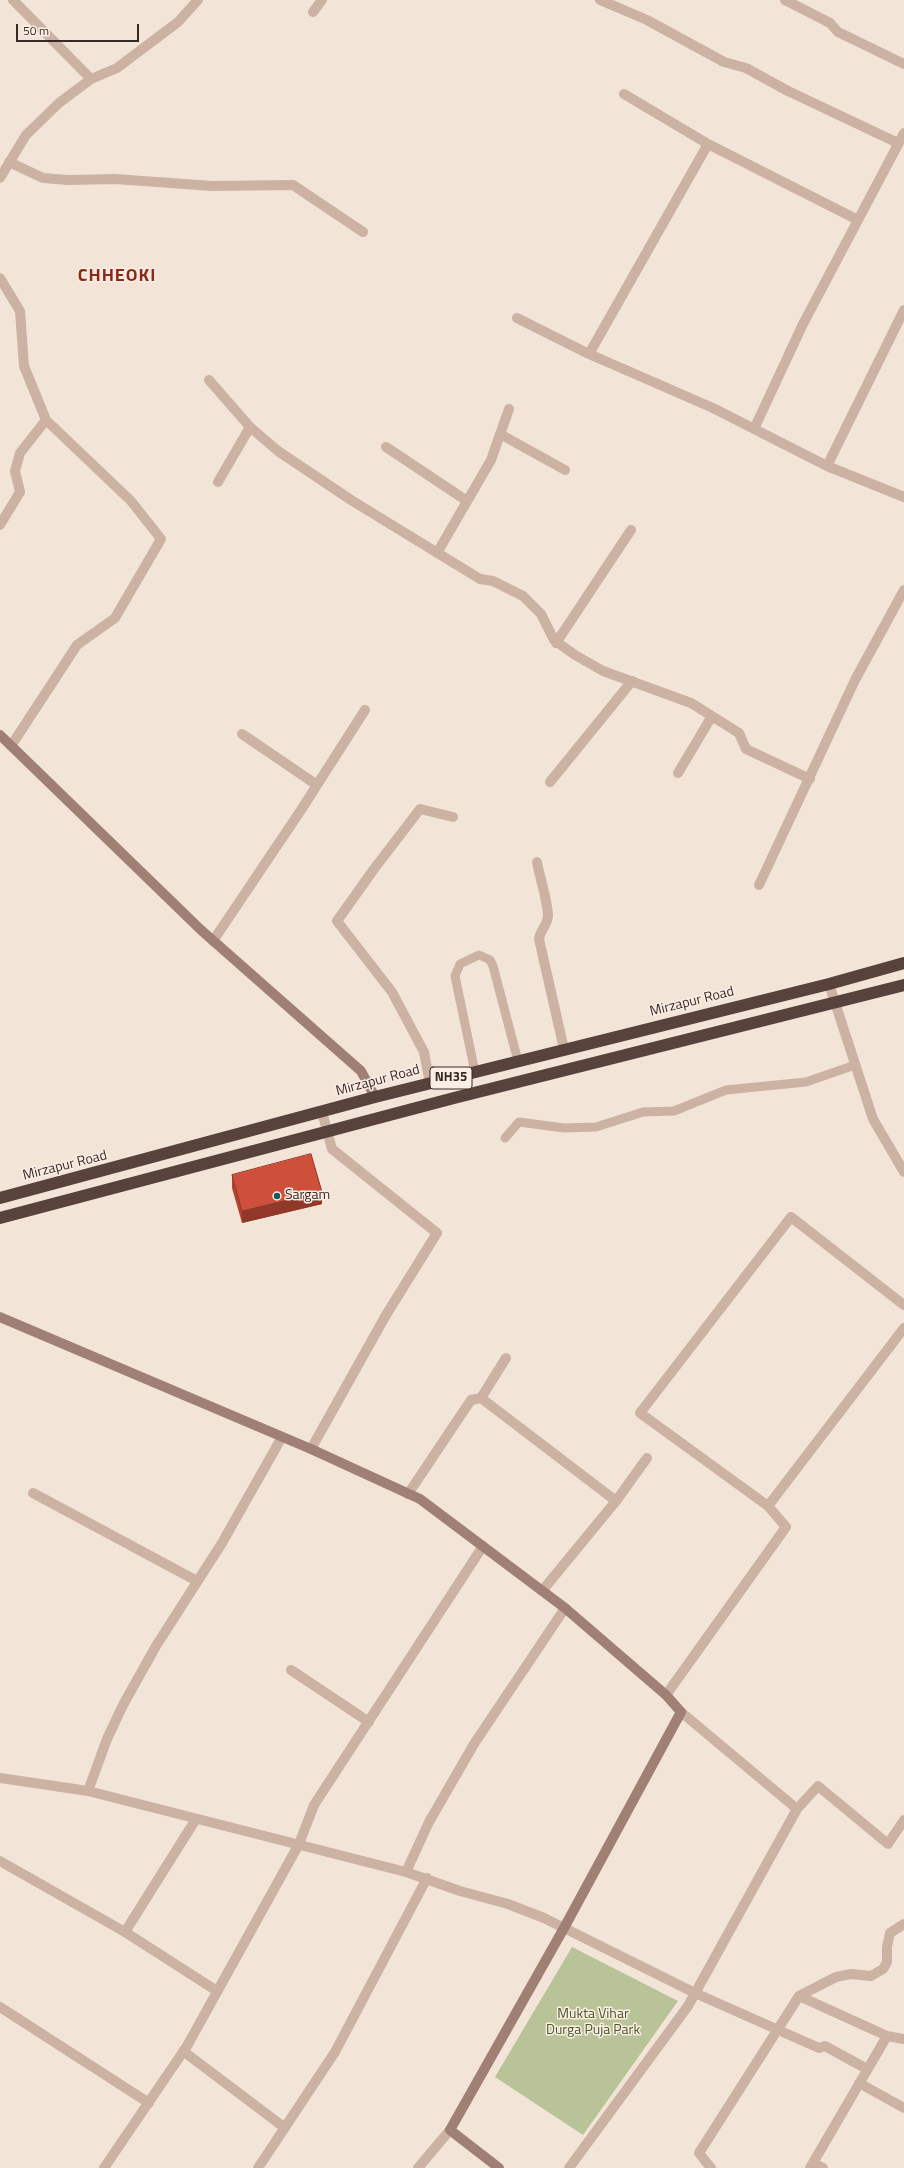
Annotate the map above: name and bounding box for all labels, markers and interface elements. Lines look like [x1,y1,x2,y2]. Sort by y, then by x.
scale bar [18,16,141,42]
text: 50 m [23,21,49,40]
district label: CHHEOKI [78,266,156,288]
street label: Mirzapur Road [648,983,736,1021]
street label: Mirzapur Road [334,1062,422,1100]
road number: NH35 [430,1067,472,1089]
street label: Mirzapur Road [21,1147,109,1185]
place label: Sargam [285,1188,330,1204]
marker: Sargam [272,1191,282,1201]
park label: Mukta Vihar Durga Puja Park [546,2007,640,2040]

